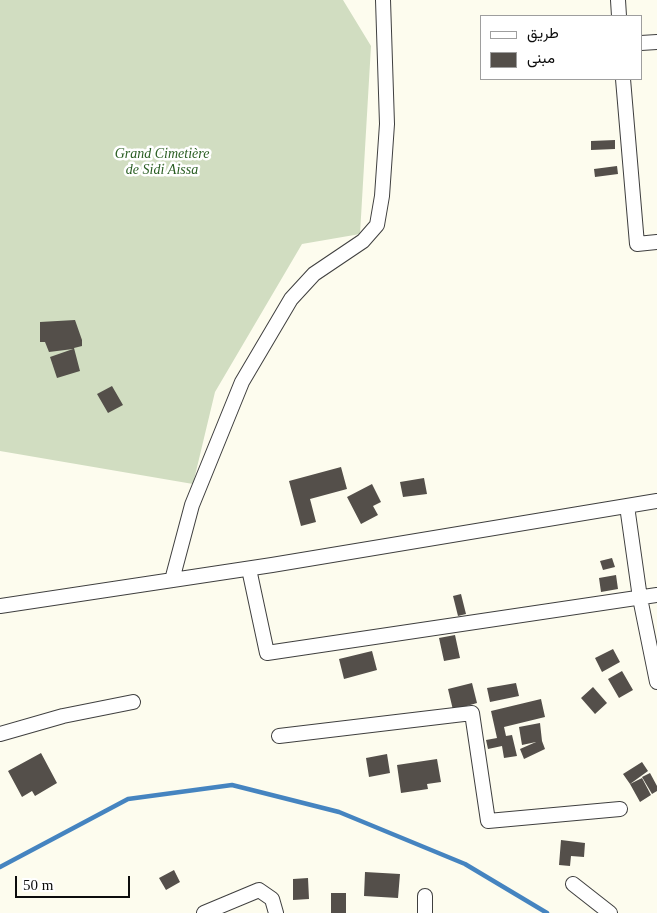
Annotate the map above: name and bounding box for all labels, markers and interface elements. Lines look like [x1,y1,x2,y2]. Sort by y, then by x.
legend [480,15,642,80]
text: طريق [527,25,559,41]
text: مبنى [527,50,555,66]
park label: Grand Cimetière de Sidi Aissa [115,146,209,178]
scale bar [18,866,132,898]
text: 50 m [23,877,53,893]

